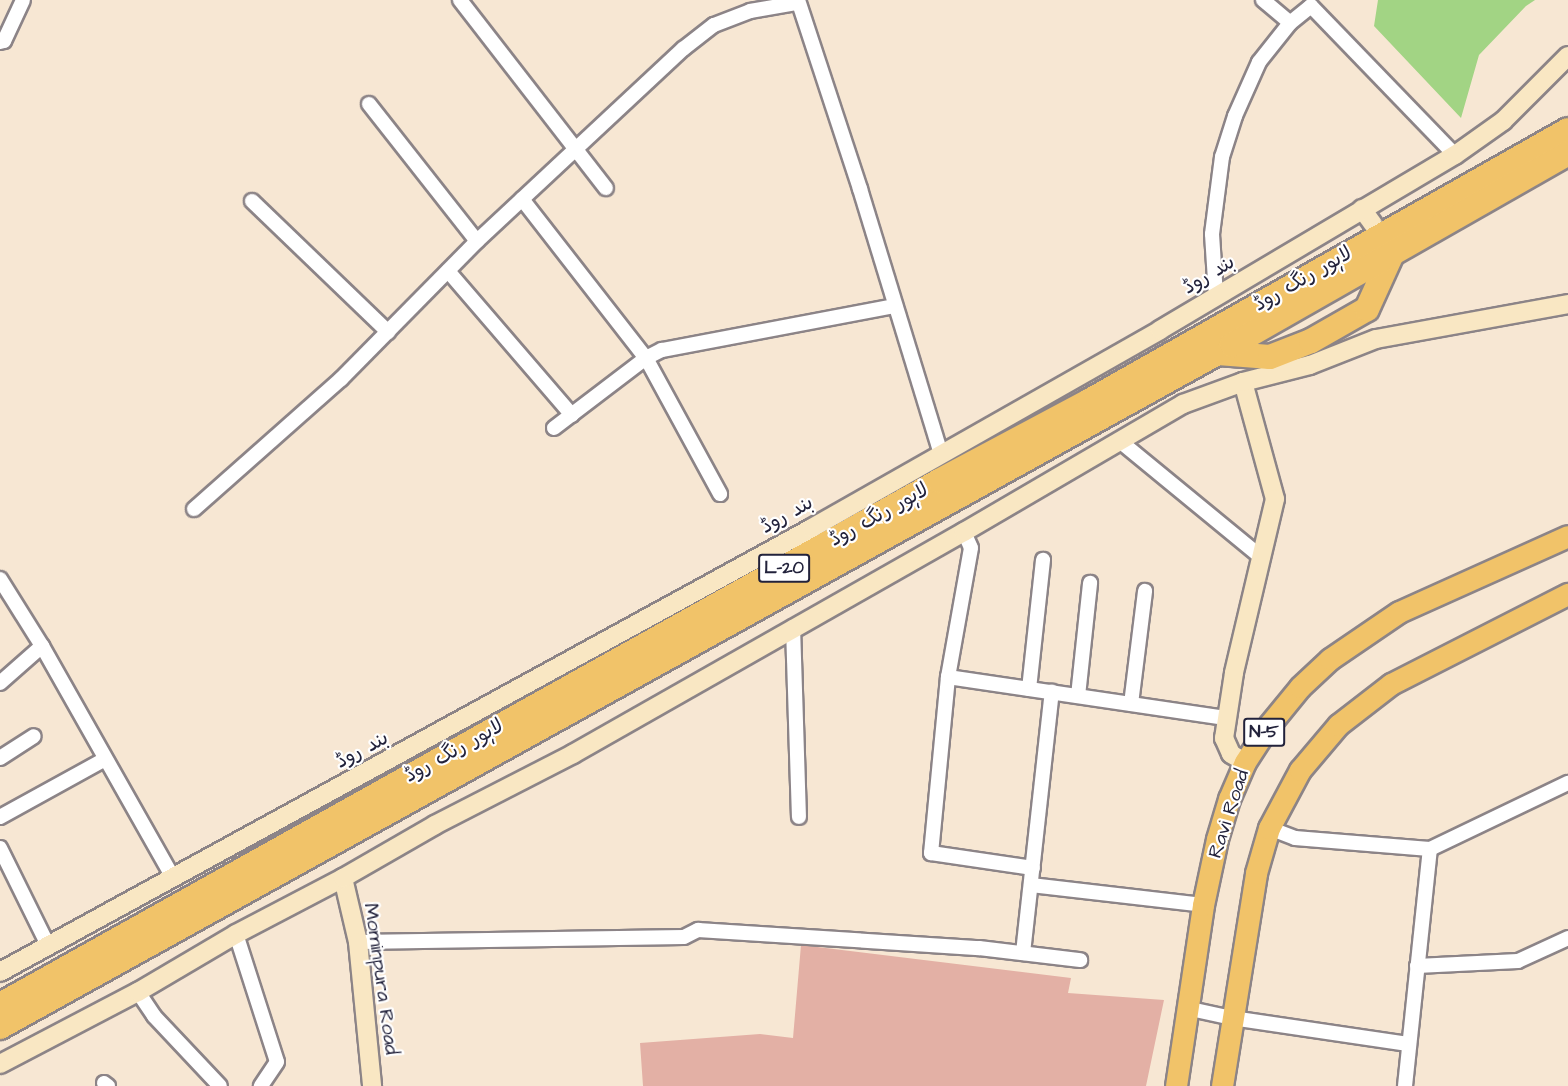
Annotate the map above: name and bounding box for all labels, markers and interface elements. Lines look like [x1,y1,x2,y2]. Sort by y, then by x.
street label: لاہور رنگ روڈ [1250,241,1356,317]
street label: بند روڈ [1179,250,1239,300]
street label: لاہور رنگ روڈ [825,478,933,552]
street label: بند روڈ [756,491,818,539]
road number: L-20 [757,553,811,583]
street label: لاہور رنگ روڈ [400,714,508,788]
road number: N-5 [1243,717,1285,747]
street label: بند روڈ [331,726,393,774]
street label: Ravi Road [1203,767,1255,861]
street label: Mominpura Road [358,902,404,1056]

